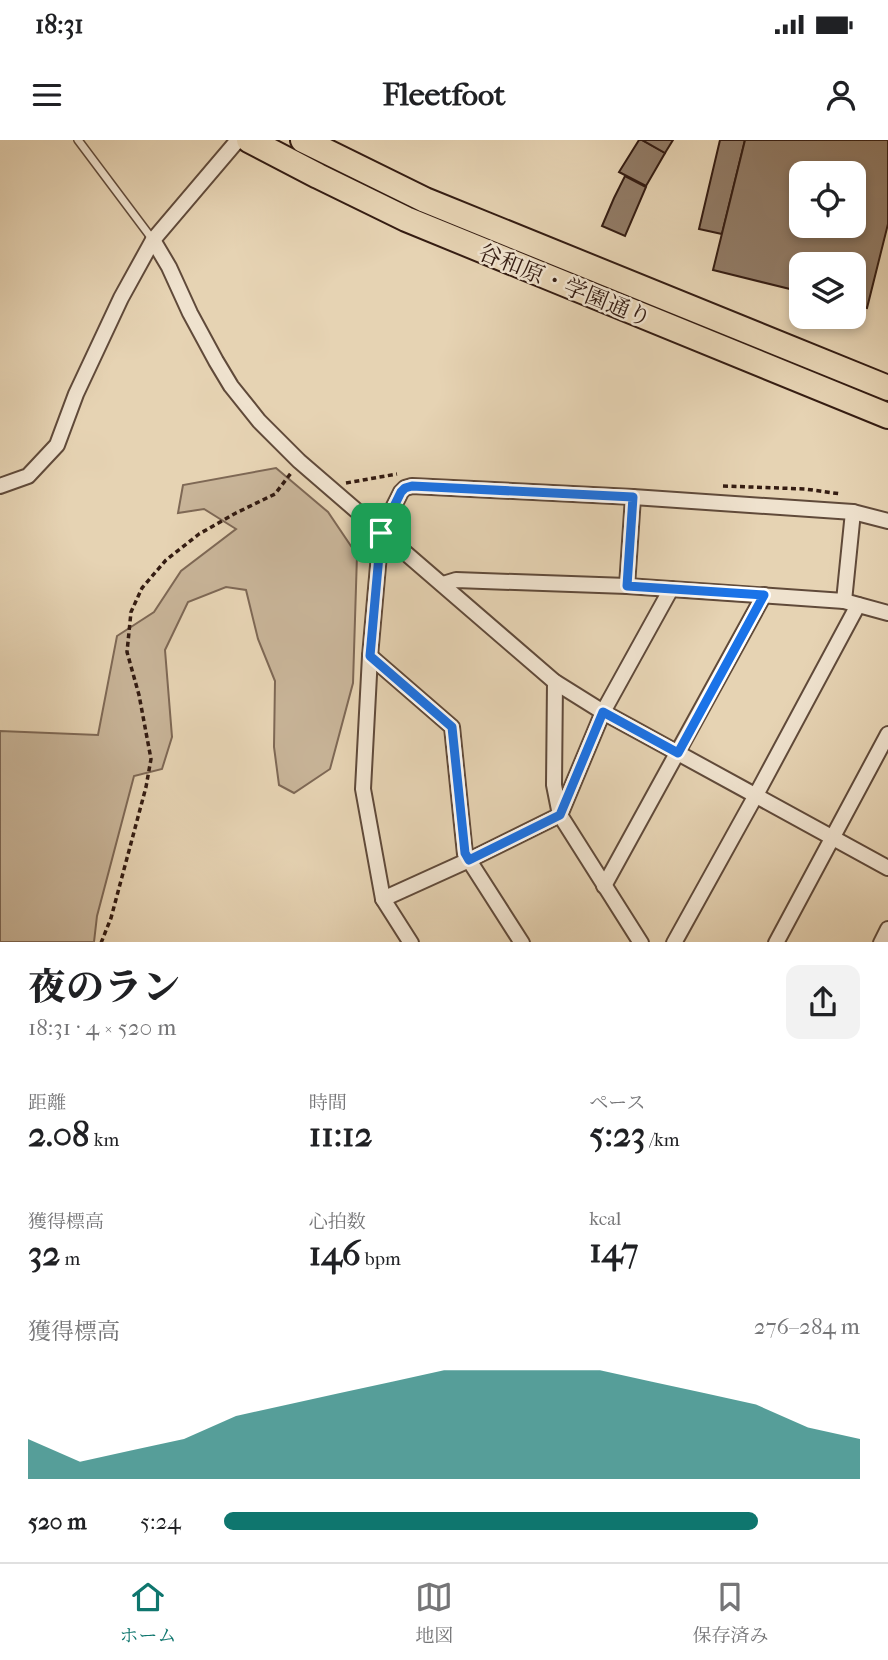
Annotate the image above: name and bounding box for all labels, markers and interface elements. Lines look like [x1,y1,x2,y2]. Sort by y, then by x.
text: 18:31 [35,9,84,40]
icon: menu [28,76,66,114]
text: Fleetfoot [383,76,505,113]
icon: person [822,76,860,114]
map controls [789,161,866,329]
button: locate [789,161,866,238]
street label: 谷和原・学園通り [474,238,655,332]
button: layers [789,252,866,329]
pin [351,503,411,563]
icon: arrive [362,514,400,552]
text: 夜のラン [28,965,180,1010]
button: share [786,965,860,1039]
text: 18:31 · 4 × 520 m [28,1014,176,1041]
text: 距離 [28,1092,66,1114]
text: 時間 [309,1092,347,1114]
text: ペース [589,1092,645,1114]
text: 2.08 [28,1114,90,1155]
text: 11:12 [309,1114,373,1155]
text: 5:23 [589,1114,645,1155]
text: km [90,1129,119,1151]
text: /km [645,1129,680,1151]
text: kcal [589,1208,621,1230]
text: 獲得標高 [28,1211,104,1233]
text: 心拍数 [309,1211,366,1233]
text: 147 [589,1230,638,1271]
text: 32 [28,1233,60,1274]
text: 146 [309,1233,361,1274]
text: m [60,1248,80,1270]
text: bpm [361,1248,401,1270]
text: 276–284 m [754,1313,860,1340]
text: 獲得標高 [28,1318,120,1345]
text: 520 m [28,1508,87,1535]
text: 5:24 [140,1508,181,1535]
tab: ホーム [119,1578,177,1647]
tab: 地図 [415,1578,454,1647]
tab: 保存済み [692,1578,769,1647]

